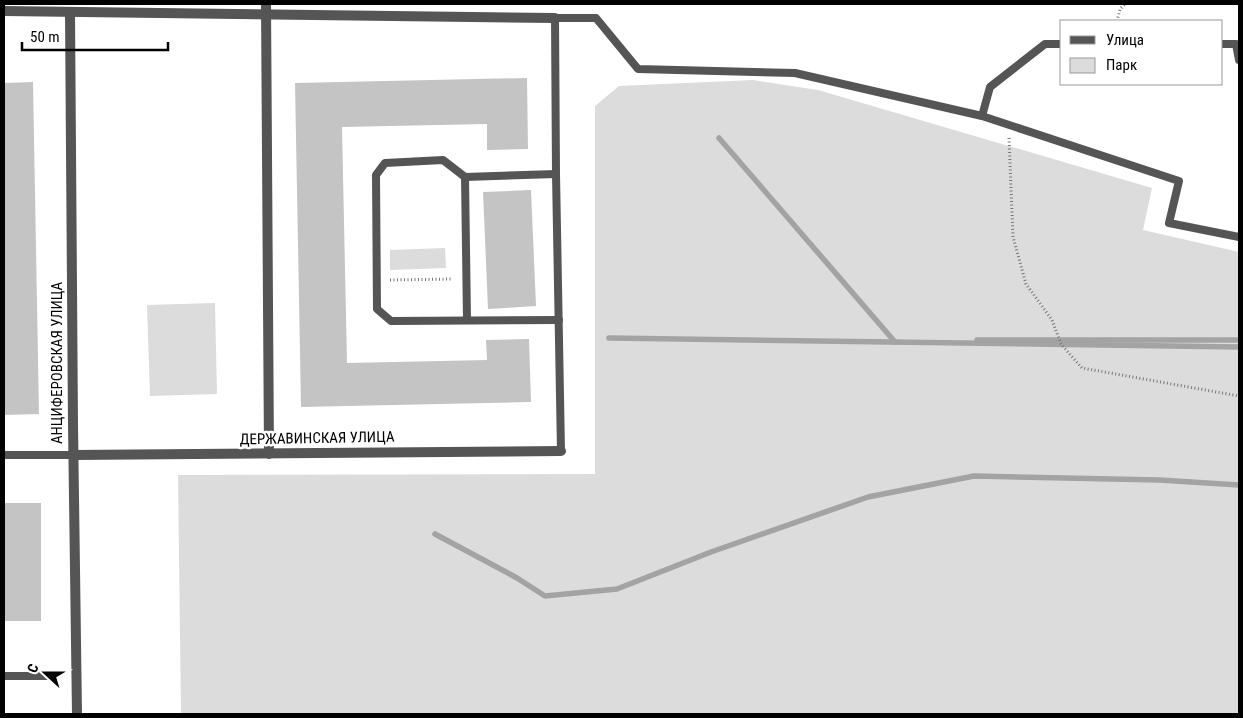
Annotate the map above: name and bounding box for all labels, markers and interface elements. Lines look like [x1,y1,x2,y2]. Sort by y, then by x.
scale bar [22,20,169,52]
legend [1060,20,1223,85]
text: 50 m [30,28,60,46]
text: Улица [1106,31,1144,49]
text: Парк [1106,56,1137,74]
street label: АНЦИФЕРОВСКАЯ УЛИЦА [48,282,66,444]
street label: ДЕРЖАВИНСКАЯ УЛИЦА [239,428,395,448]
north arrow [20,648,70,698]
text: С [24,662,42,675]

